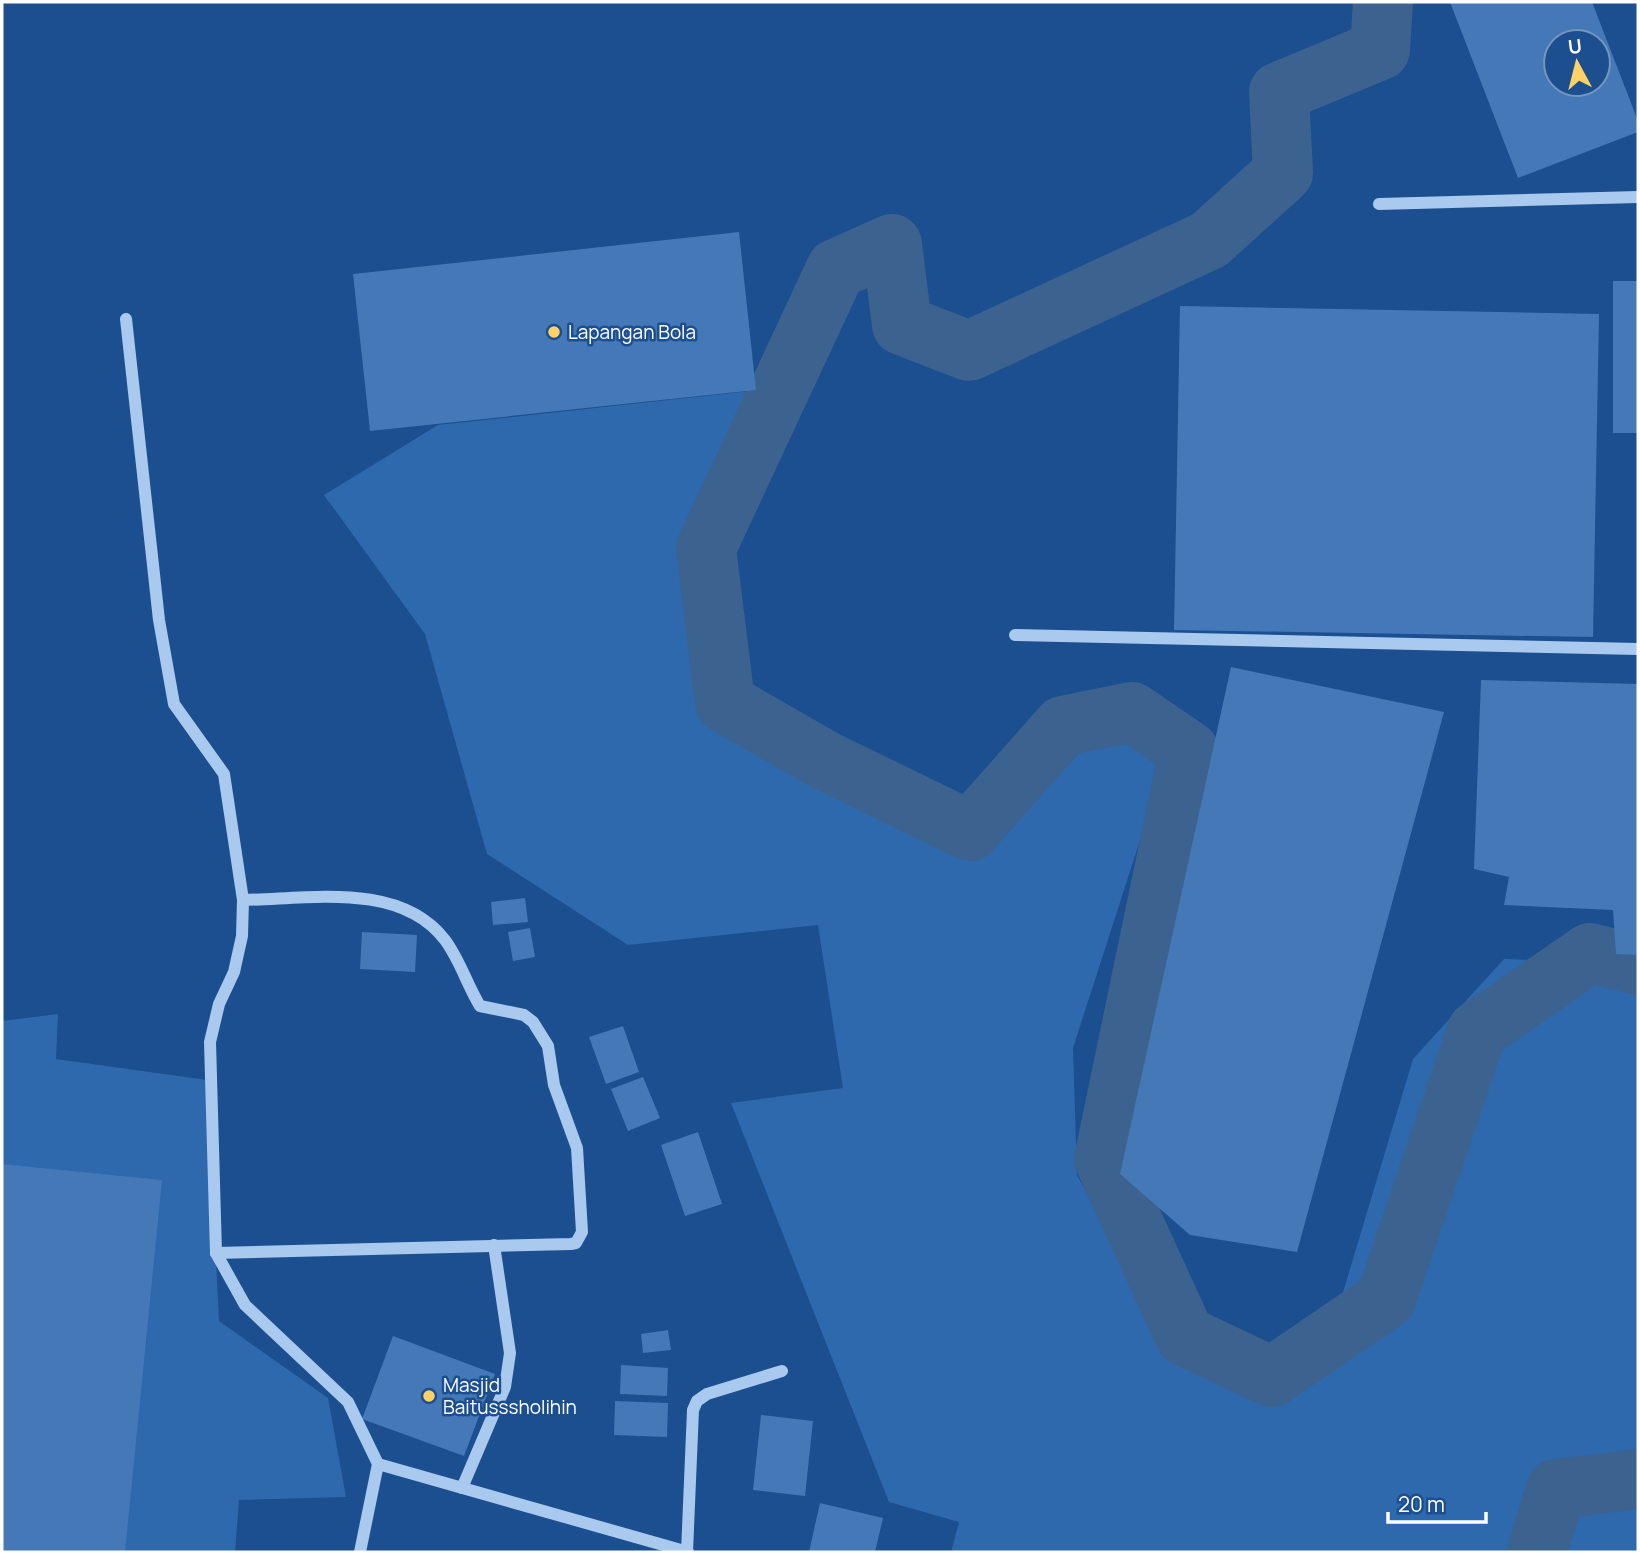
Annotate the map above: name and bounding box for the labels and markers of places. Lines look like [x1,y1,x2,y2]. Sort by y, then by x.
place label: Lapangan Bola [568,319,696,345]
marker: Lapangan Bola [546,324,562,340]
place label: Masjid Baitusssholihin [443,1372,577,1420]
marker: Masjid Baitusssholihin [421,1388,437,1404]

